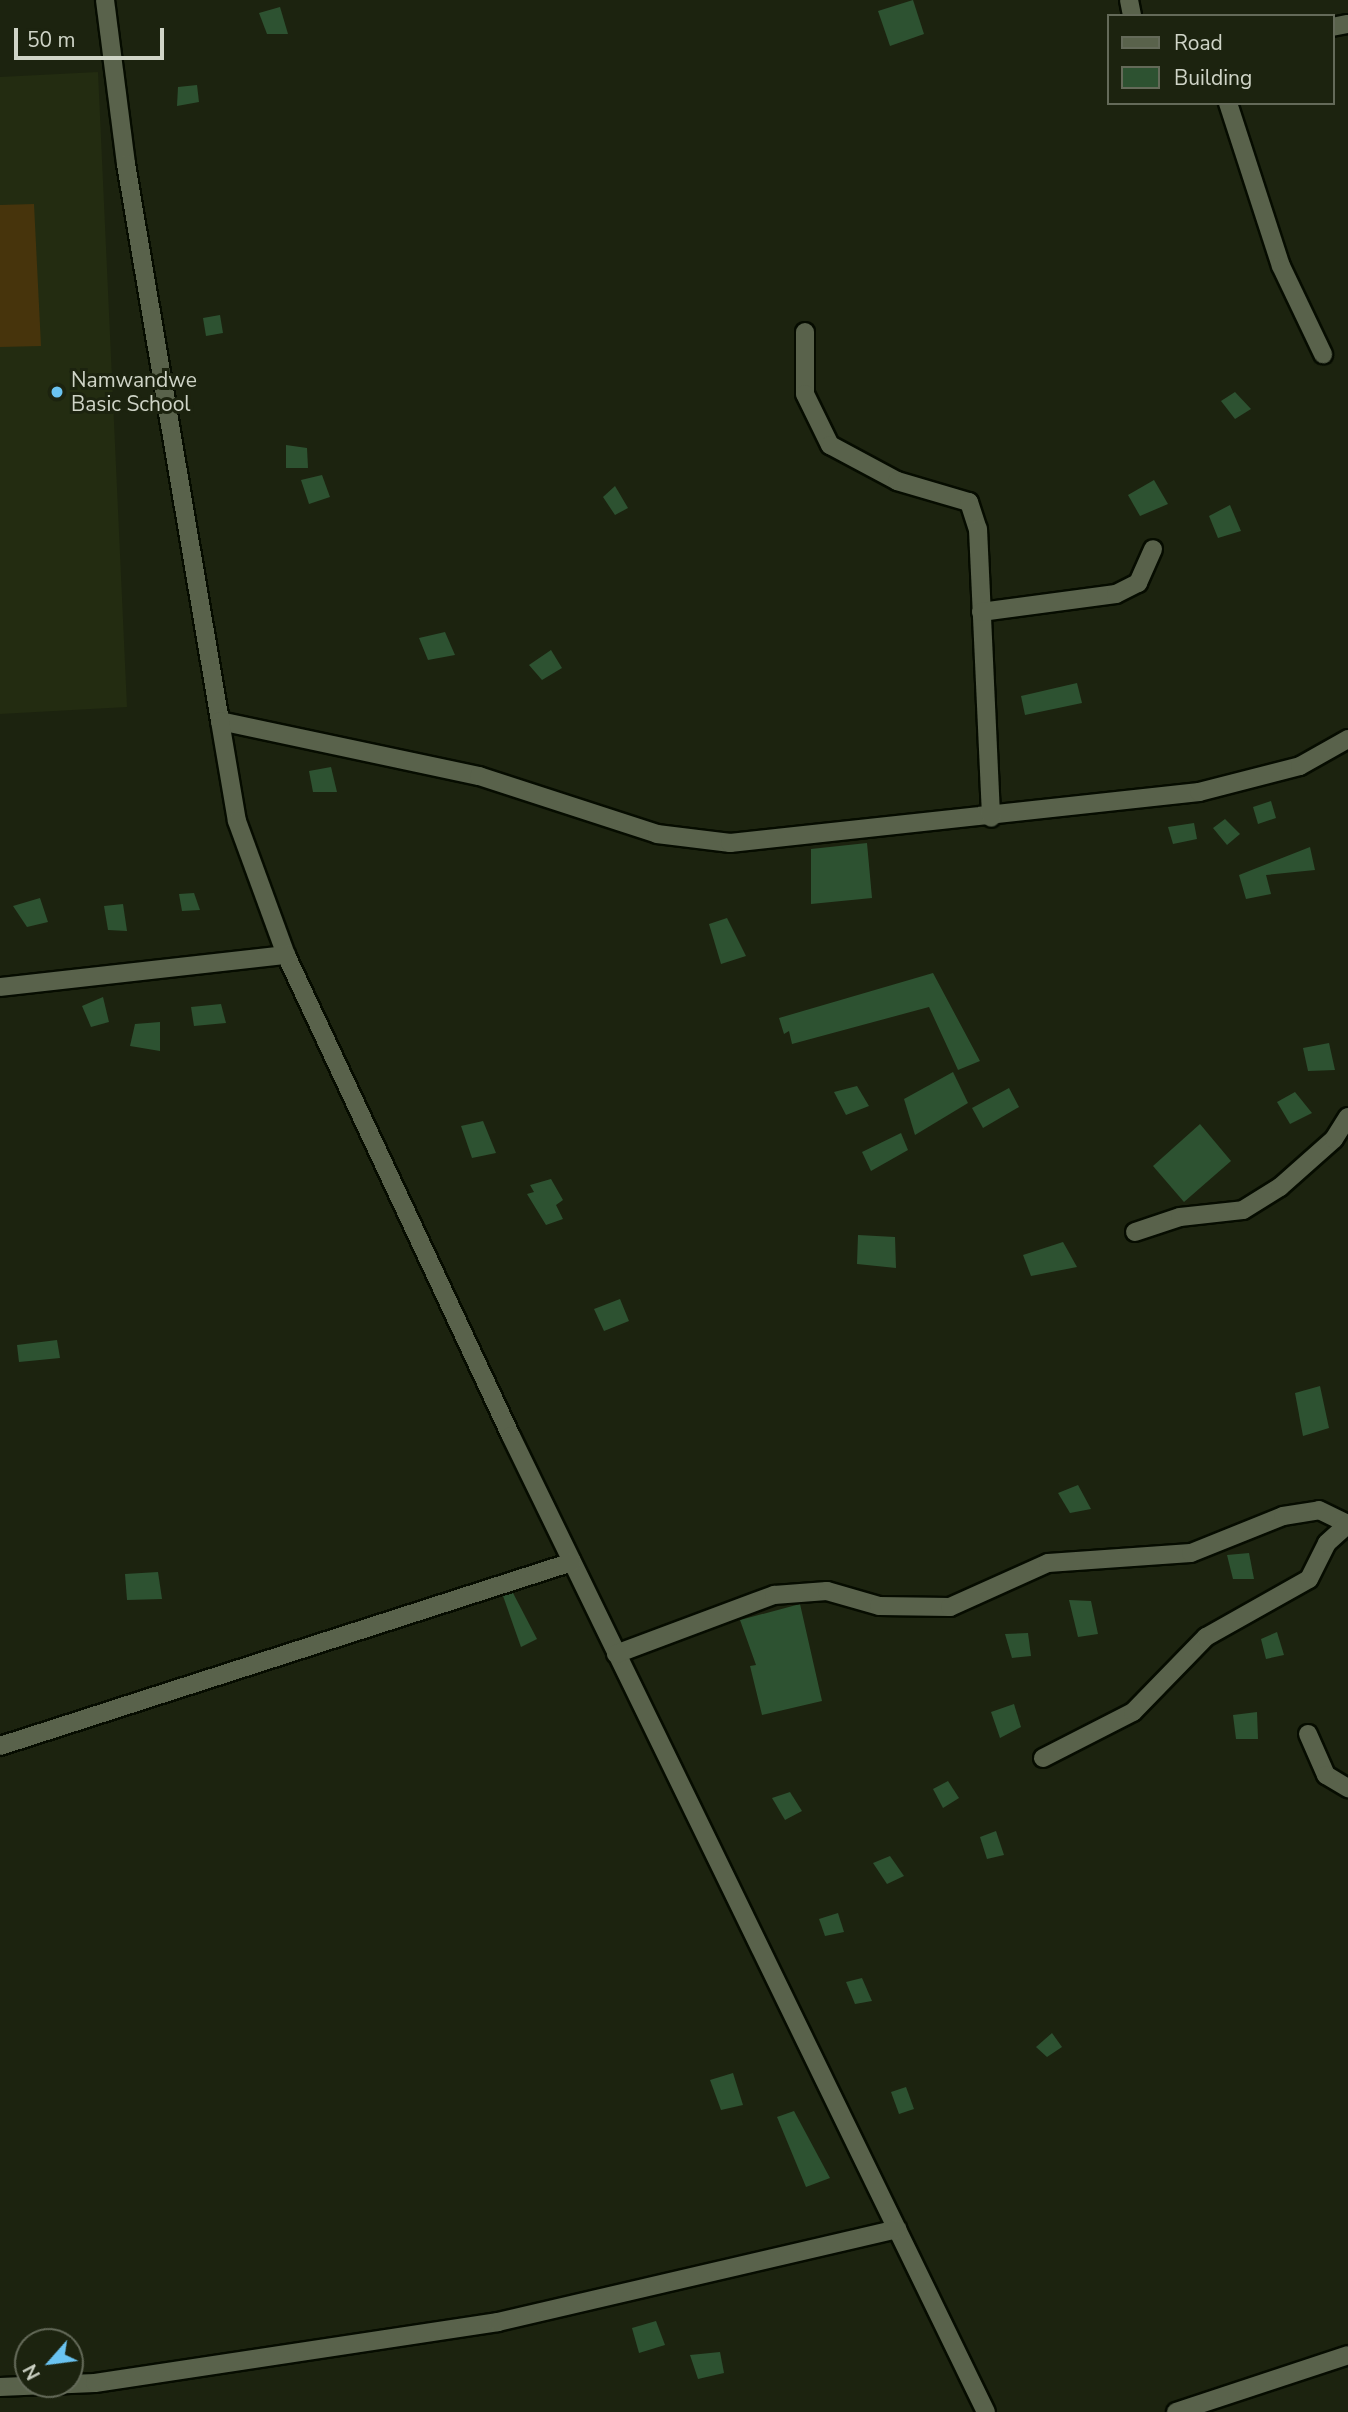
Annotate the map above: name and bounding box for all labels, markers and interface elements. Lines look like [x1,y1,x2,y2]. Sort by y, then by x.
scale bar [18,14,168,58]
legend [1106,14,1334,105]
text: 50 m [27,26,76,54]
text: Road [1174,29,1223,57]
text: Building [1174,64,1252,92]
place label: Namwandwe Basic School [71,367,197,417]
marker: Namwandwe Basic School [49,384,65,400]
north arrow [14,2328,84,2398]
text: N [17,2360,47,2384]

